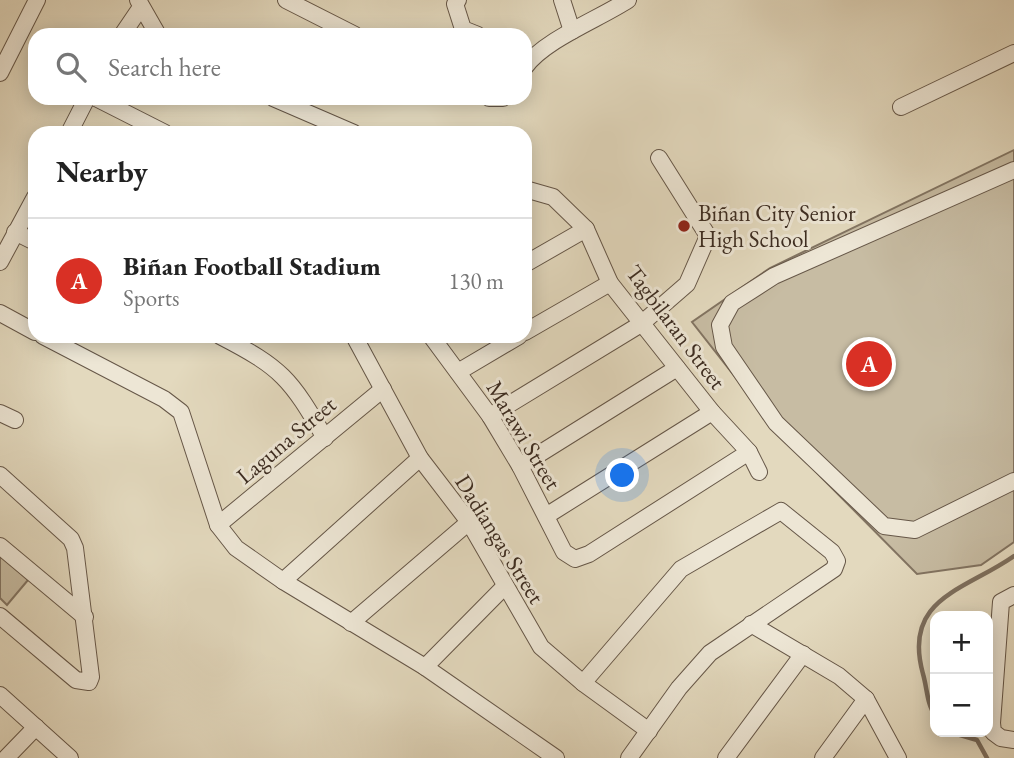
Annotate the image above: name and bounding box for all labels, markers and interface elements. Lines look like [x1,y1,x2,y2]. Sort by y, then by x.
search box [28,28,532,105]
icon: search [52,48,90,86]
text: Search here [108,50,221,84]
text: Nearby [56,152,148,191]
place label: Biñan City Senior High School [698,198,856,254]
marker: Biñan City Senior High School [676,218,692,234]
text: Biñan Football Stadium [123,249,381,283]
street label: Tagbilaran Street [619,259,733,396]
text: A [71,266,87,296]
text: 130 m [448,266,504,296]
text: Sports [123,283,179,313]
pin: A [846,338,892,390]
street label: Marawi Street [480,375,569,496]
street label: Laguna Street [230,389,343,490]
your location [605,458,639,492]
street label: Dadiangas Street [448,469,552,610]
map controls [930,611,993,737]
button: + [930,611,993,674]
button: − [930,674,993,737]

